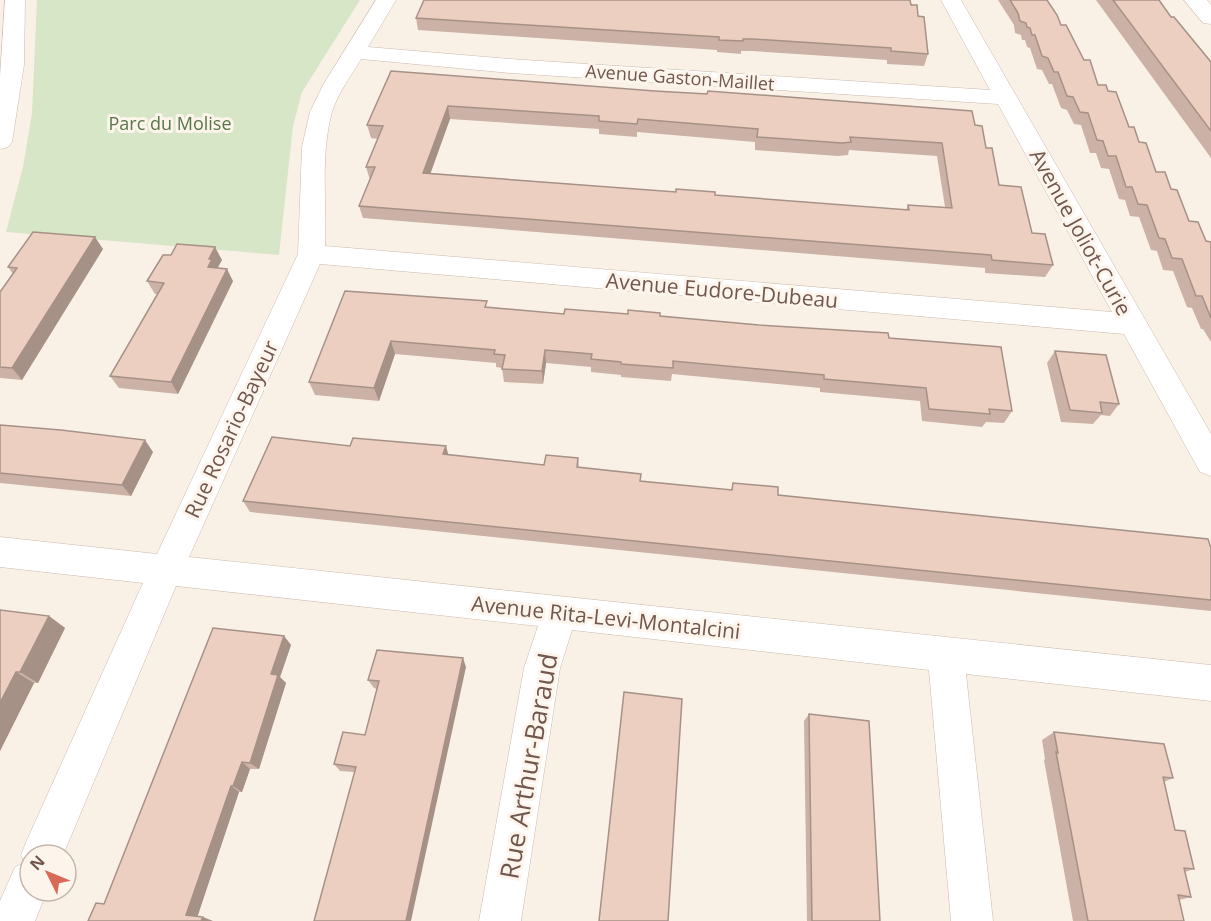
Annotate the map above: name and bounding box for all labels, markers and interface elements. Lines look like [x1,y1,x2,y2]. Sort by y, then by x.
street label: Avenue Gaston-Maillet [585,58,775,96]
park label: Parc du Molise [108,111,232,135]
street label: Avenue Joliot-Curie [1024,144,1138,320]
street label: Avenue Eudore-Dubeau [605,266,839,314]
street label: Rue Rosario-Bayeur [178,335,285,522]
street label: Avenue Rita-Levi-Montalcini [470,589,742,645]
street label: Rue Arthur-Baraud [490,650,566,882]
north arrow [18,843,78,903]
text: N [25,851,50,875]

